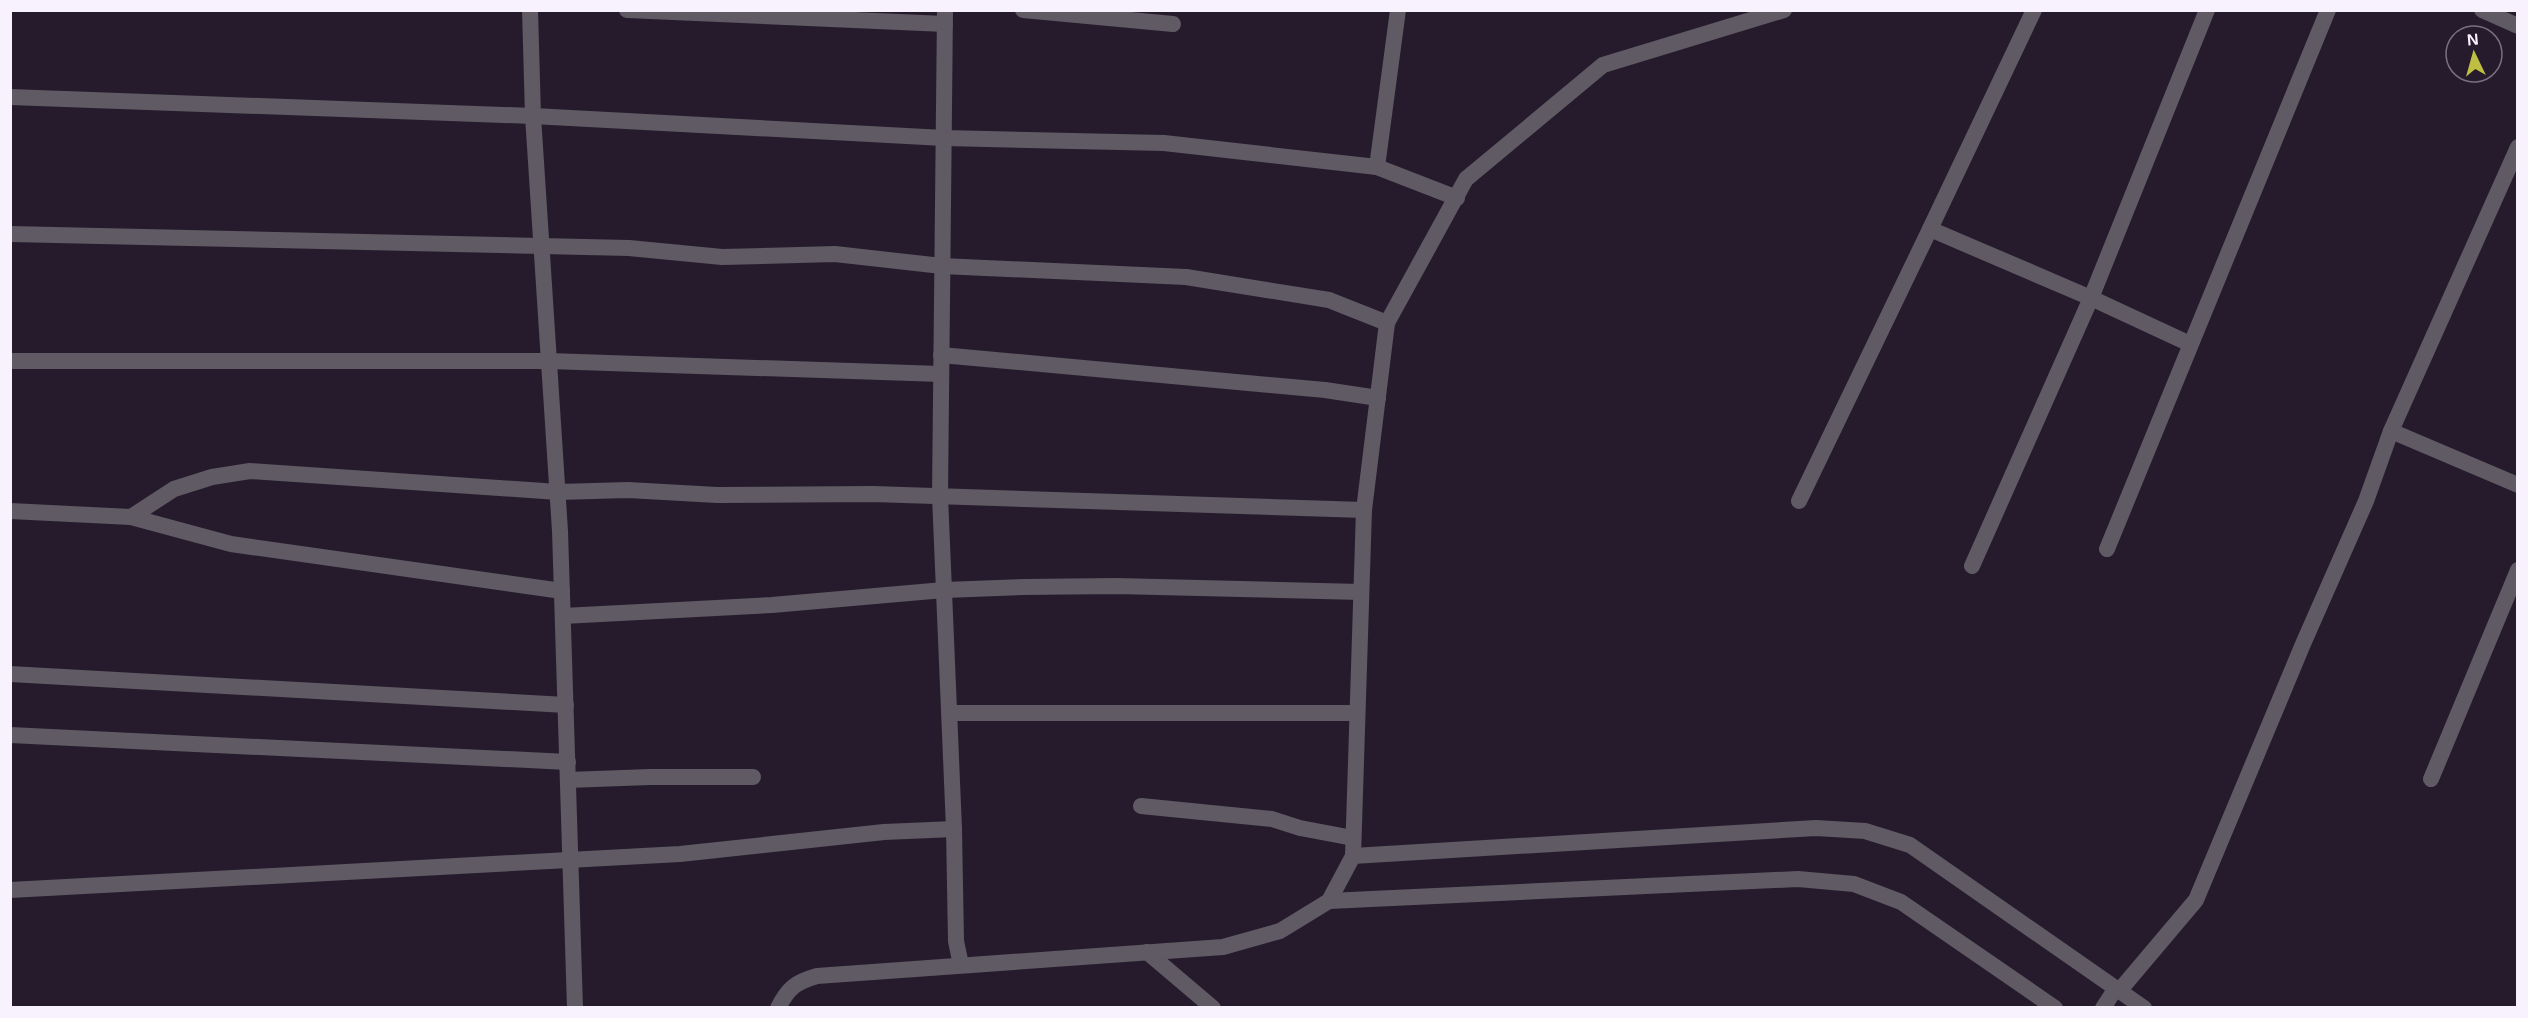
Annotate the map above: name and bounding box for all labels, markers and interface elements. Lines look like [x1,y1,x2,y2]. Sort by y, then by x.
north arrow [2444,24,2504,84]
text: N [2466,31,2479,49]

